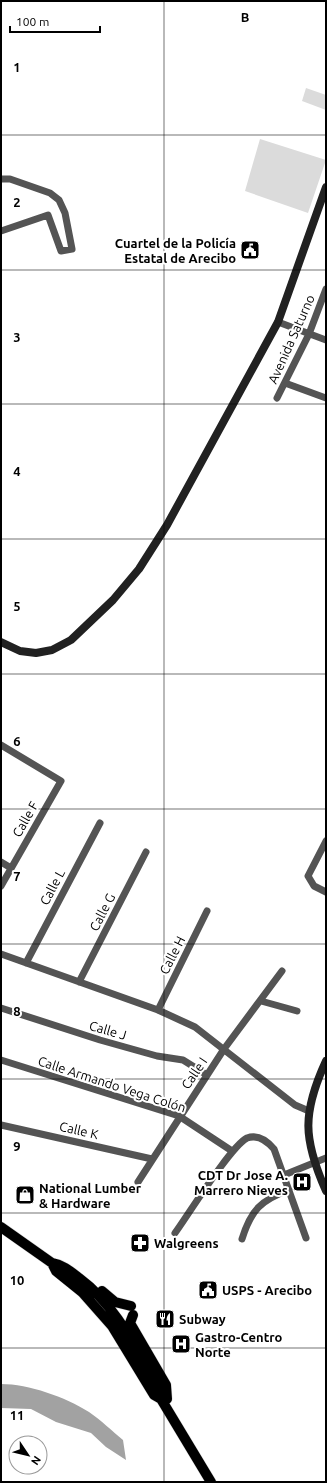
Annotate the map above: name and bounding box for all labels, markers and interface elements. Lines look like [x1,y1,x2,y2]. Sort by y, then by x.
scale bar [10,8,100,34]
text: B [241,10,250,24]
text: 100 m [16,15,49,28]
text: 1 [13,60,21,74]
text: 2 [13,195,21,209]
place label: Cuartel de la Policía Estatal de Arecibo [115,236,236,265]
public building icon: Cuartel de la Policía Estatal de Arecibo [239,239,261,261]
street label: Avenida Saturno [265,292,317,386]
text: 3 [13,330,21,344]
text: 4 [13,464,21,478]
text: 5 [13,599,21,613]
text: 6 [13,734,21,748]
street label: Calle F [9,799,41,839]
street label: Calle L [37,866,67,907]
text: 7 [13,869,21,883]
street label: Calle G [87,891,117,933]
street label: Calle H [157,934,187,976]
text: 8 [13,1004,21,1018]
street label: Calle J [88,1018,128,1042]
street label: Calle Armando Vega Colón [36,1053,188,1115]
street label: Calle I [178,1055,210,1091]
street label: Calle K [58,1119,100,1141]
text: 9 [13,1139,21,1153]
place label: CDT Dr Jose A. Marrero Nieves [194,1168,288,1197]
hospital icon: CDT Dr Jose A. Marrero Nieves [291,1171,313,1193]
place label: National Lumber & Hardware [39,1181,142,1210]
shop icon: National Lumber & Hardware [14,1184,36,1206]
pharmacy icon: Walgreens [129,1232,151,1254]
place label: Walgreens [154,1236,219,1250]
text: 10 [10,1273,24,1287]
public building icon: USPS - Arecibo [197,1279,219,1301]
place label: USPS - Arecibo [222,1283,312,1297]
restaurant icon: Subway [154,1308,176,1330]
place label: Subway [179,1312,226,1326]
place label: Gastro-Centro Norte [195,1330,283,1359]
hospital icon: Gastro-Centro Norte [170,1333,192,1355]
text: 11 [10,1408,24,1422]
north arrow [8,1435,48,1475]
text: N [29,1454,43,1468]

